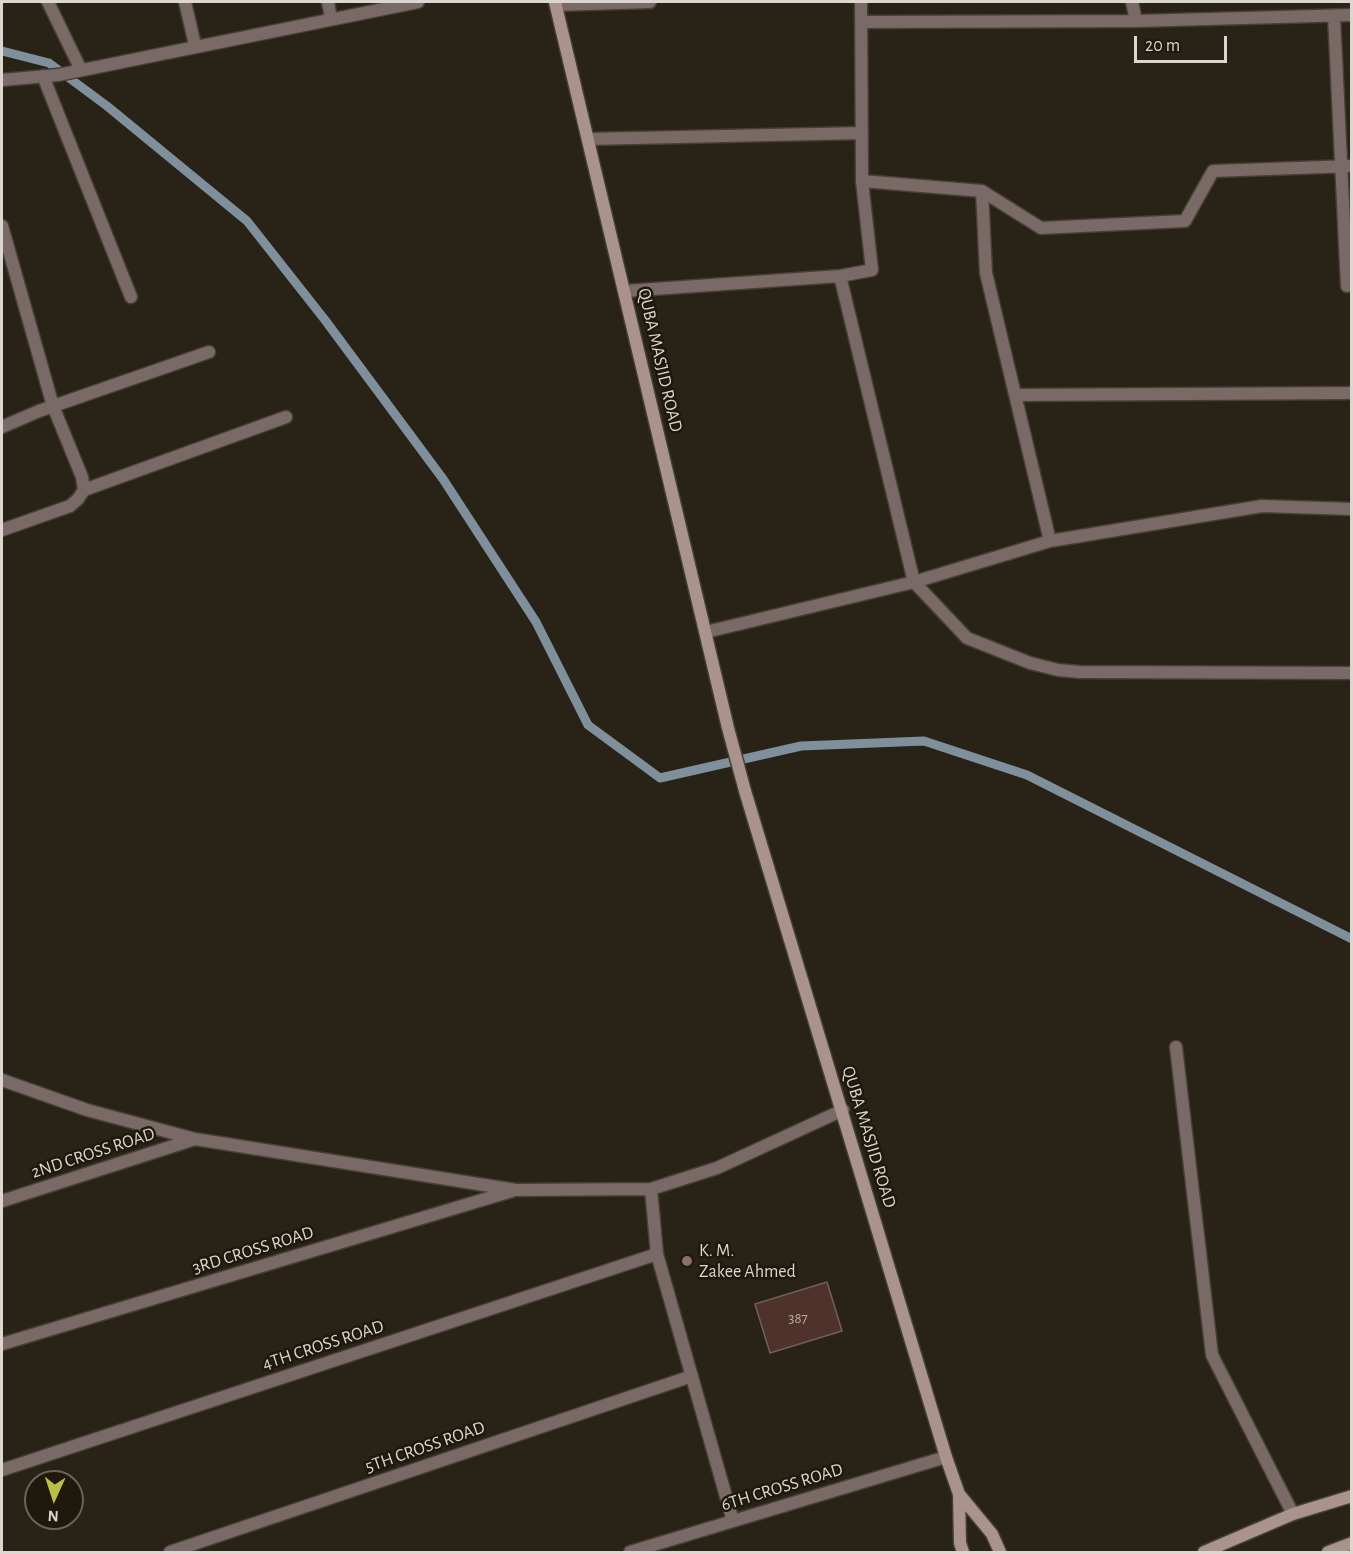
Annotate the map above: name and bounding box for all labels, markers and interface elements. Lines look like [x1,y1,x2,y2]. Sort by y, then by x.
scale bar [1137,24,1230,62]
text: 20 m [1145,37,1180,55]
street label: QUBA MASJID ROAD [633,286,687,434]
street label: QUBA MASJID ROAD [837,1064,901,1210]
street label: 2ND CROSS ROAD [28,1123,158,1183]
street label: 3RD CROSS ROAD [190,1221,316,1279]
place label: K. M. Zakee Ahmed [699,1240,796,1282]
marker: K. M. Zakee Ahmed [680,1254,694,1268]
house number: 387 [788,1309,808,1327]
street label: 4TH CROSS ROAD [260,1315,386,1375]
street label: 5TH CROSS ROAD [362,1416,488,1478]
street label: 6TH CROSS ROAD [719,1458,845,1516]
north arrow [24,1470,84,1530]
text: N [47,1508,59,1524]

